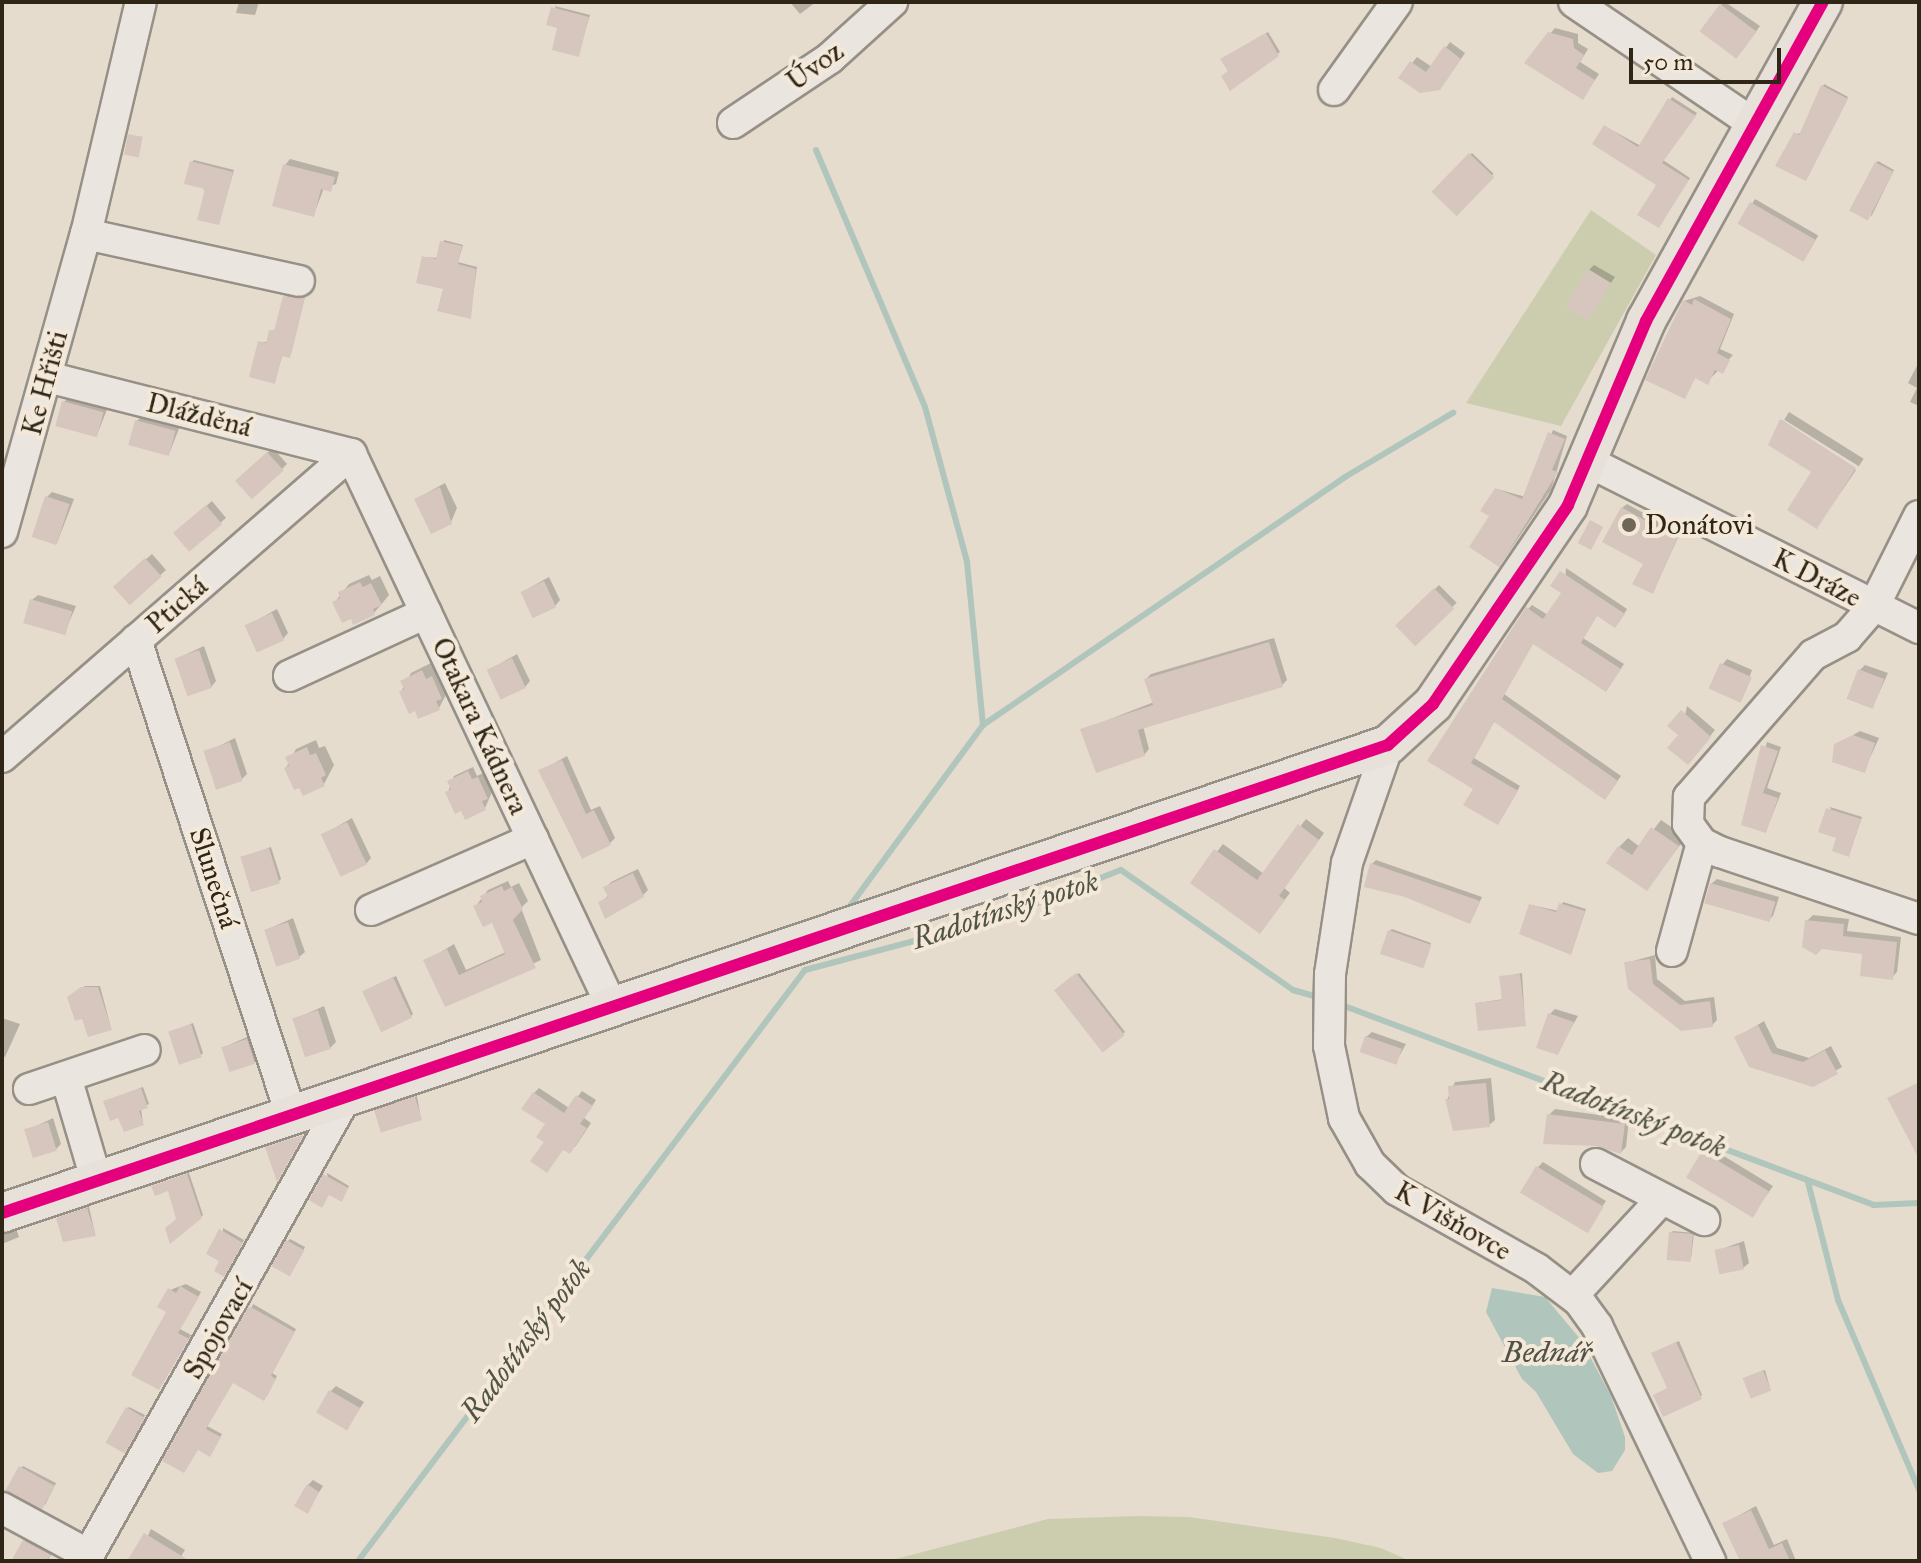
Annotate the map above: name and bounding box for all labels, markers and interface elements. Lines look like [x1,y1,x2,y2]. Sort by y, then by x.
scale bar [1633,32,1785,82]
street label: Úvoz [780,34,850,98]
text: 50 m [1643,47,1693,77]
street label: Ke Hřišti [15,327,75,439]
street label: Dlážděná [143,386,255,444]
place label: Donátovi [1645,508,1754,542]
marker: Donátovi [1620,516,1638,534]
street label: K Dráze [1767,541,1867,615]
street label: Ptická [140,569,214,641]
street label: Otakara Kádnera [424,632,536,820]
street label: Slunečná [182,823,246,933]
water label: Radotínský potok [907,863,1103,957]
water label: Radotínský potok [1537,1062,1731,1166]
street label: K Višňovce [1389,1174,1517,1268]
water label: Radotínský potok [453,1252,599,1428]
street label: Spojovací [176,1273,260,1385]
water label: Bednář [1502,1334,1592,1370]

